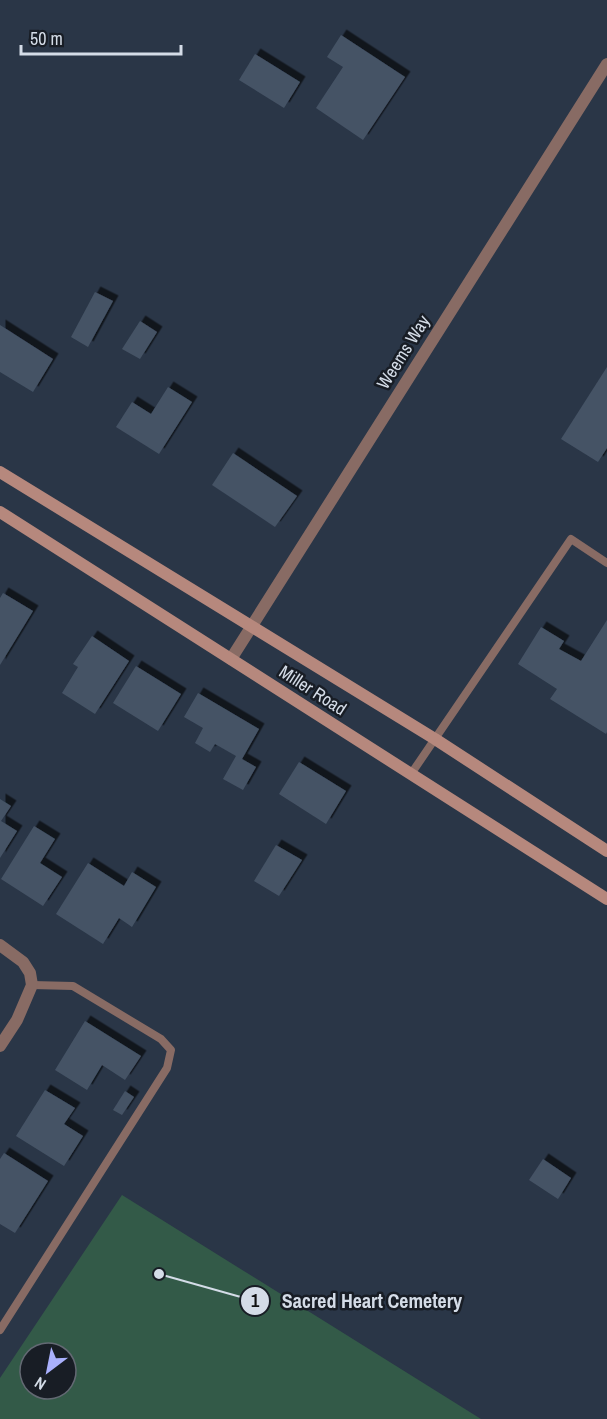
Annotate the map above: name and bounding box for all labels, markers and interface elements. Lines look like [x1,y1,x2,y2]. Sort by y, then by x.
scale bar [21,18,182,56]
text: 50 m [30,26,63,51]
street label: Weems Way [370,310,436,394]
street label: Miller Road [275,659,351,721]
callout: Sacred Heart Cemetery [240,1282,474,1320]
text: Sacred Heart Cemetery [282,1287,463,1314]
text: 1 [251,1288,260,1313]
north arrow [18,1341,78,1401]
text: N [30,1372,50,1396]

